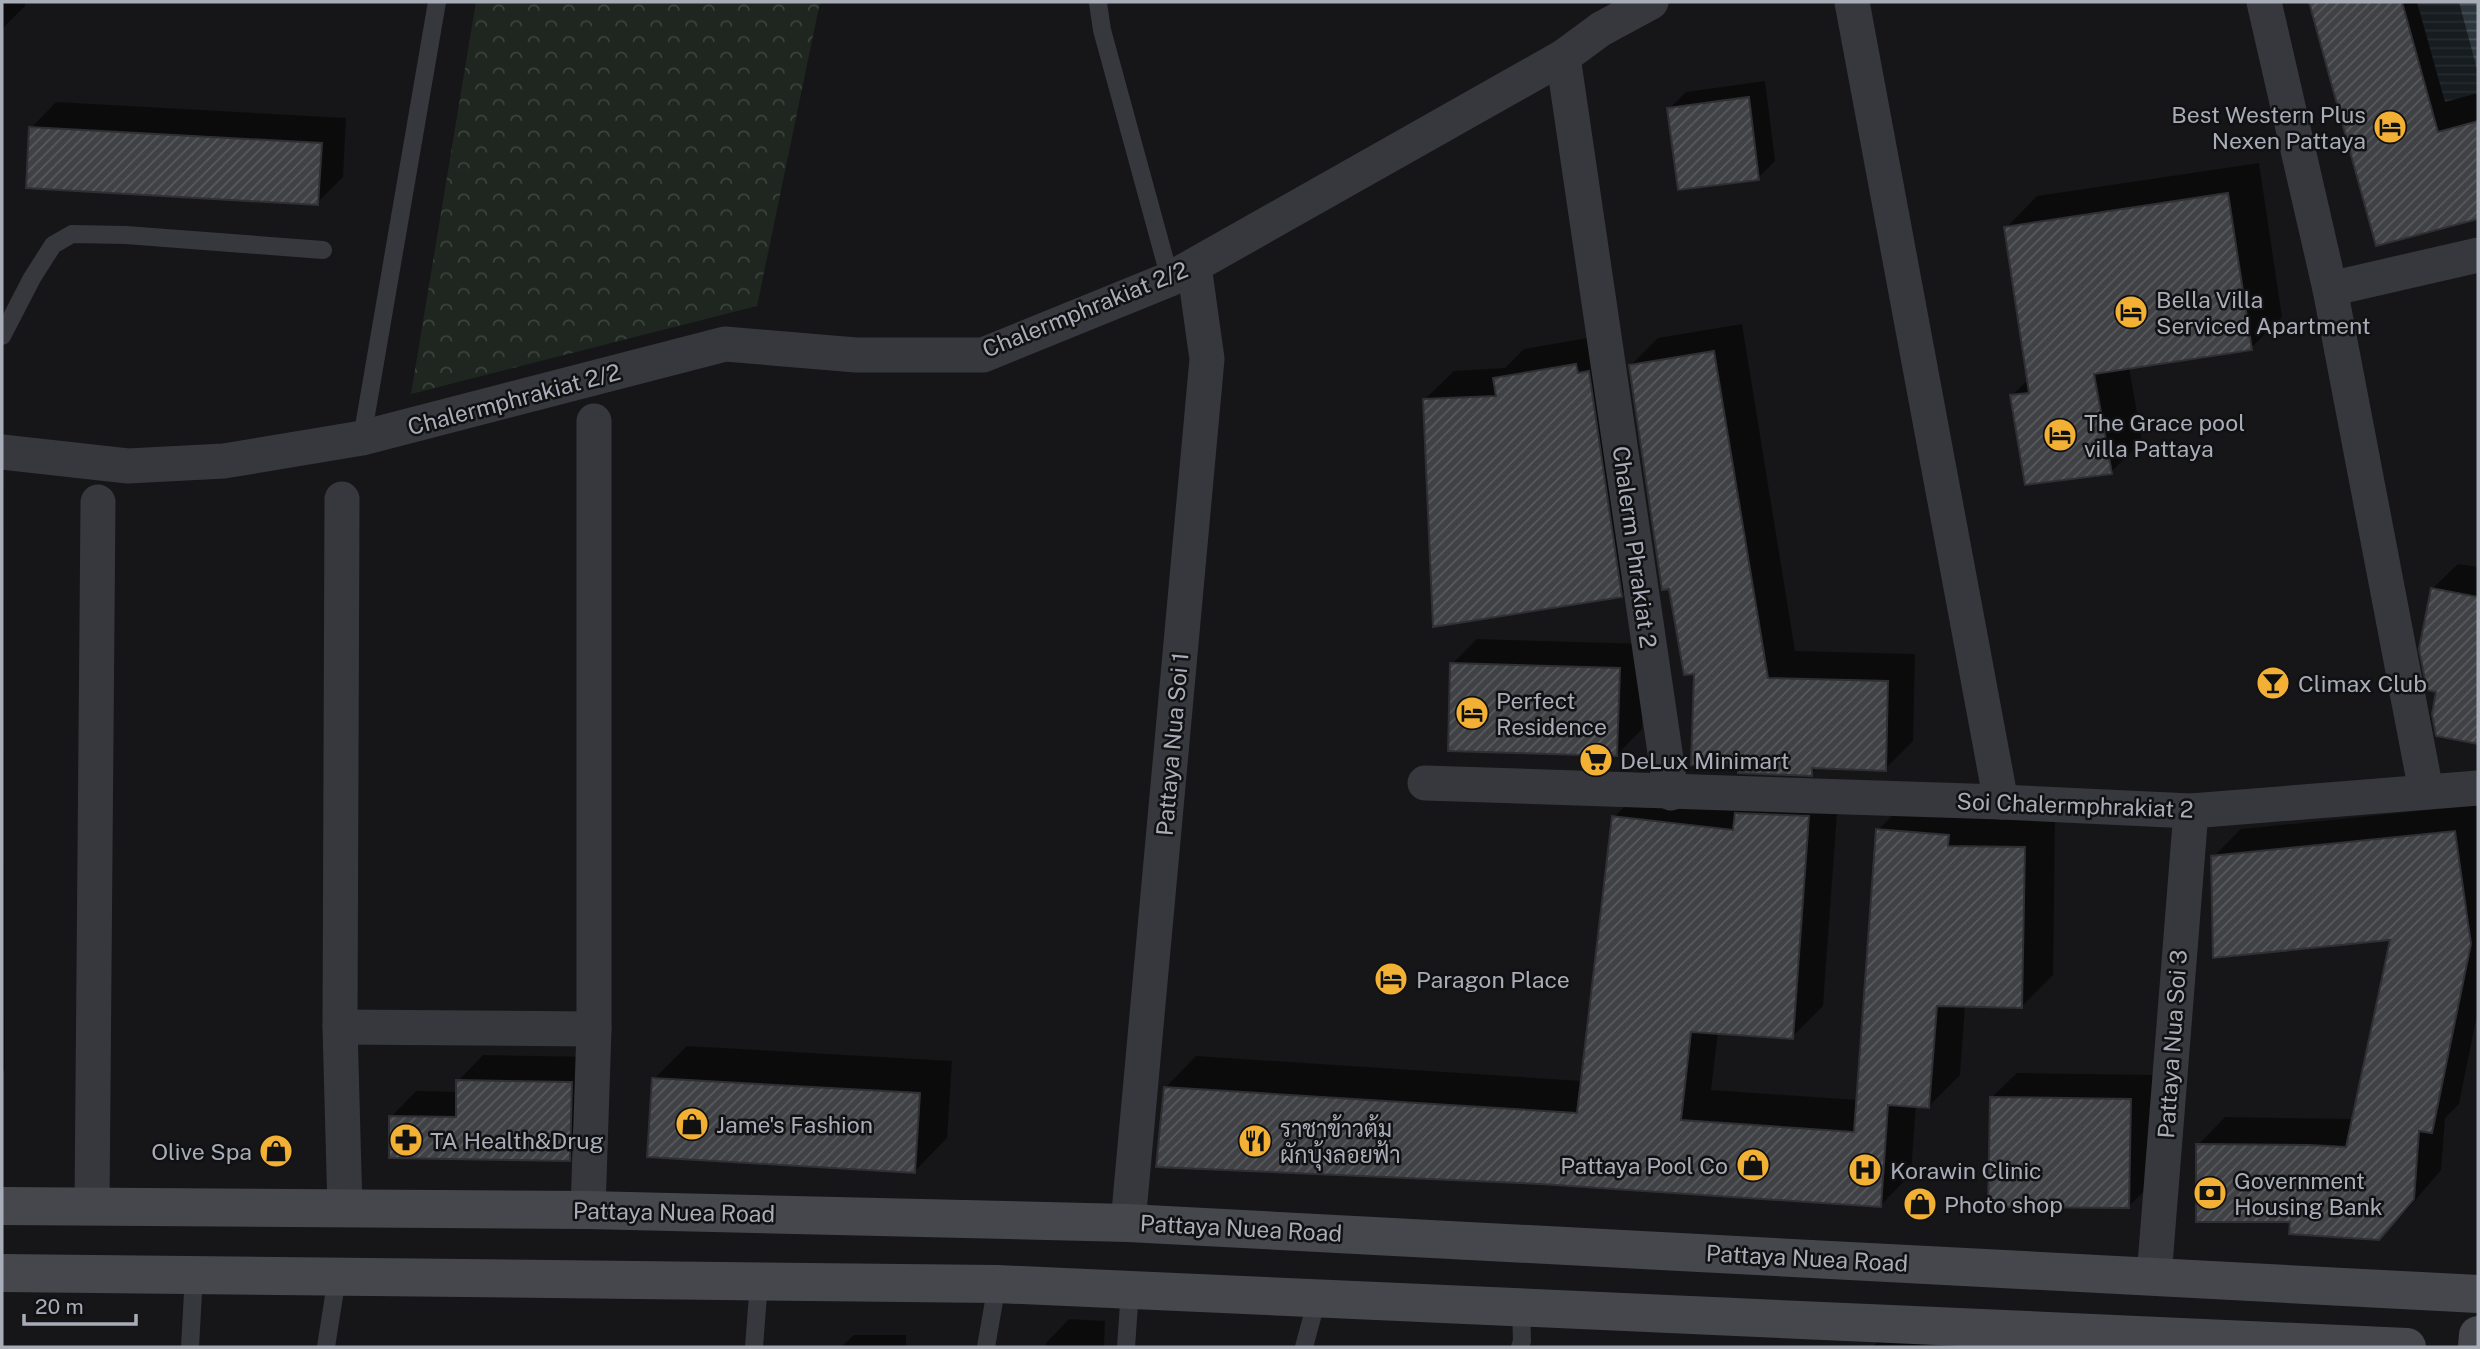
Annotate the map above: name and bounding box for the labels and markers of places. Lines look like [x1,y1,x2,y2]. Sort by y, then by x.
place label: Best Western Plus Nexen Pattaya [2171,101,2366,154]
hotel icon: Best Western Plus Nexen Pattaya [2371,108,2409,146]
place label: Bella Villa Serviced Apartment [2156,286,2371,339]
hotel icon: Bella Villa Serviced Apartment [2112,293,2150,331]
place label: The Grace pool villa Pattaya [2084,409,2245,462]
hotel icon: The Grace pool villa Pattaya [2041,416,2079,454]
bar icon: Climax Club [2254,664,2292,702]
place label: Climax Club [2298,670,2427,697]
place label: Perfect Residence [1496,687,1607,740]
hotel icon: Perfect Residence [1453,694,1491,732]
supermarket icon: DeLux Minimart [1577,741,1615,779]
place label: DeLux Minimart [1620,747,1790,774]
hotel icon: Paragon Place [1372,960,1410,998]
place label: Paragon Place [1416,966,1570,993]
shop icon: Jame's Fashion [673,1105,711,1143]
place label: Jame's Fashion [716,1111,873,1138]
place label: ราชาข้าวต้ม ผักบุ้งลอยฟ้า [1280,1114,1401,1171]
pharmacy icon: TA Health&Drug [387,1121,425,1159]
restaurant icon: ราชาข้าวต้ม ผักบุ้งลอยฟ้า [1236,1122,1274,1160]
place label: TA Health&Drug [430,1127,604,1154]
shop icon: Olive Spa [257,1132,295,1170]
place label: Olive Spa [151,1138,252,1165]
shop icon: Pattaya Pool Co [1734,1146,1772,1184]
hospital icon: Korawin Clinic [1846,1151,1884,1189]
place label: Pattaya Pool Co [1560,1152,1728,1179]
place label: Korawin Clinic [1890,1157,2042,1184]
place label: Government Housing Bank [2234,1167,2383,1220]
bank icon: Government Housing Bank [2191,1174,2229,1212]
shop icon: Photo shop [1901,1185,1939,1223]
place label: Photo shop [1944,1191,2063,1218]

